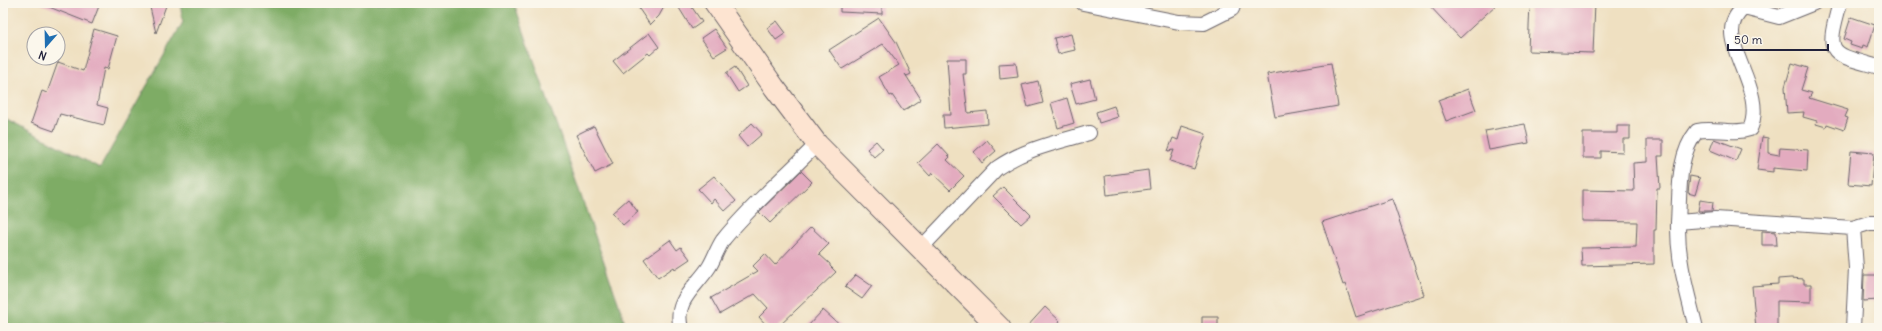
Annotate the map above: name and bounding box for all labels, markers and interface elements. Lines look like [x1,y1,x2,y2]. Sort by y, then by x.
north arrow [26,26,66,66]
scale bar [1728,26,1828,52]
text: 50 m [1734,32,1763,47]
text: N [37,48,49,63]

